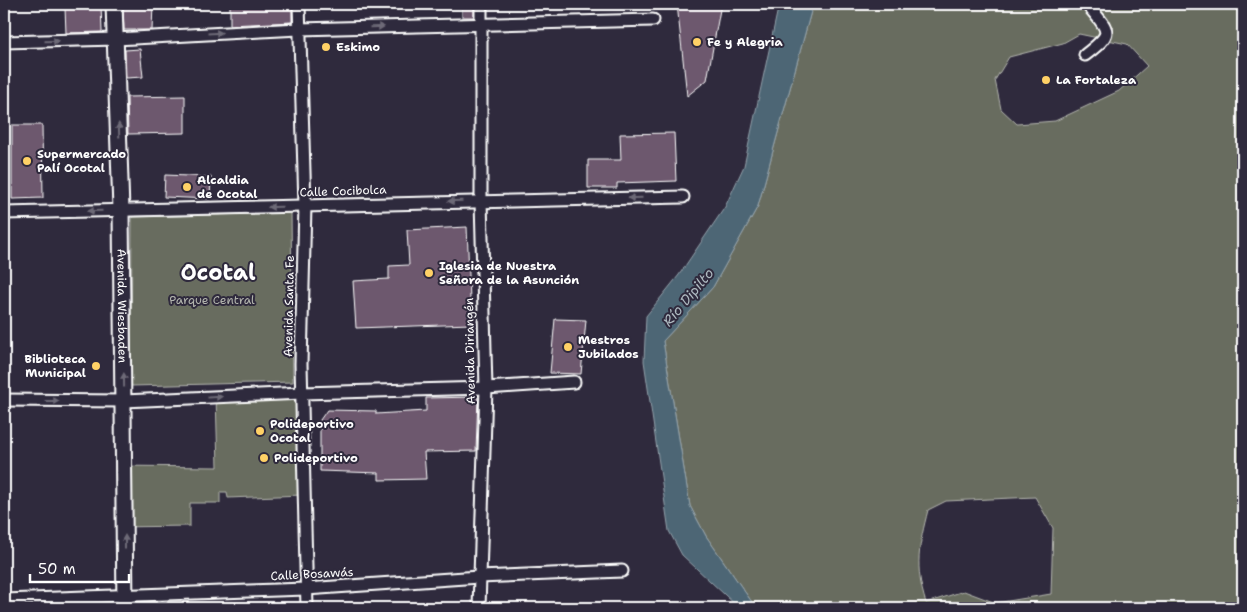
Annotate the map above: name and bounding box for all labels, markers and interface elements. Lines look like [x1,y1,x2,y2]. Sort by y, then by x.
one-way arrow [369,23,385,31]
one-way arrow [207,29,223,37]
place label: Fe y Alegria [707,34,783,50]
one-way arrow [45,36,61,44]
marker: Fe y Alegria [691,36,703,48]
place label: Eskimo [336,39,380,55]
marker: Eskimo [320,41,332,53]
place label: La Fortaleza [1056,72,1137,88]
marker: La Fortaleza [1040,74,1052,86]
one-way arrow [114,121,122,137]
place label: Supermercado Palí Ocotal [37,146,126,176]
marker: Supermercado Palí Ocotal [21,155,33,167]
place label: Alcaldia de Ocotal [197,172,257,202]
marker: Alcaldia de Ocotal [181,181,193,193]
street label: Calle Cocibolca [299,181,387,201]
one-way arrow [626,194,642,202]
one-way arrow [447,198,463,206]
one-way arrow [267,203,283,211]
one-way arrow [87,207,103,215]
street label: Avenida Wiesbaden [113,249,131,363]
street label: Avenida Santa Fe [280,255,298,357]
district label: Ocotal [180,258,256,287]
place label: Iglesia de Nuestra Señora de la Asunción [439,258,579,288]
water label: Río Dipilto [658,264,718,330]
marker: Iglesia de Nuestra Señora de la Asunción [423,267,435,279]
park label: Parque Central [169,292,255,308]
street label: Avenida Diriangén [461,298,479,404]
place label: Mestros Jubilados [578,332,639,362]
marker: Mestros Jubilados [562,341,574,353]
place label: Biblioteca Municipal [25,351,87,381]
marker: Biblioteca Municipal [90,360,102,372]
one-way arrow [120,371,128,387]
one-way arrow [207,392,223,400]
one-way arrow [45,397,61,405]
place label: Polideportivo Ocotal [270,416,354,446]
marker: Polideportivo Ocotal [254,425,266,437]
place label: Polideportivo [274,450,358,466]
marker: Polideportivo [258,452,270,464]
one-way arrow [121,534,129,550]
scale bar [30,552,129,584]
text: 50 m [38,559,76,579]
street label: Calle Bosawás [270,564,354,584]

